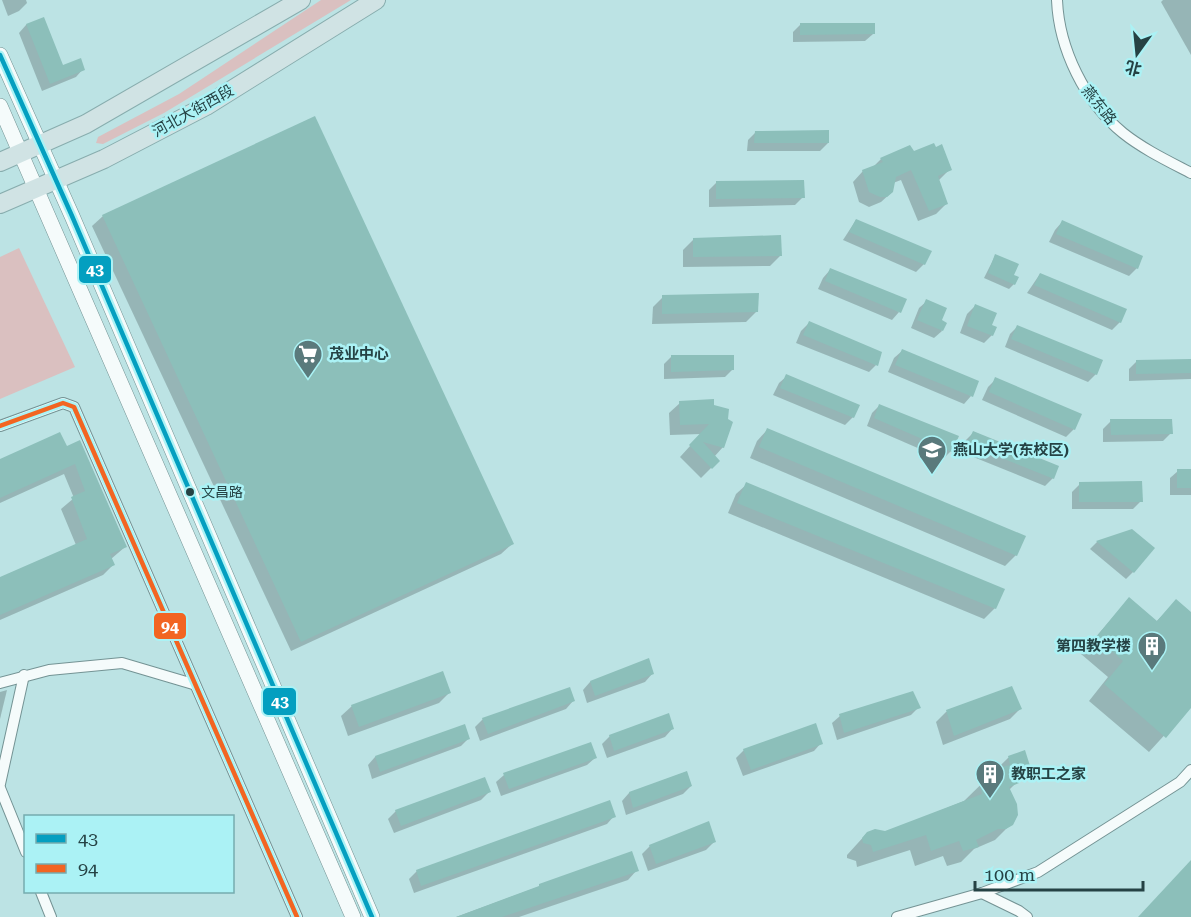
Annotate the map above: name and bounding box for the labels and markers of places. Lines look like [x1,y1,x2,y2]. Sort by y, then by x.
supermarket icon: 茂业中心 [292,338,324,380]
place label: 茂业中心 [329,345,389,363]
school or university icon: 燕山大学(东校区) [916,434,948,476]
place label: 燕山大学(东校区) [953,441,1069,459]
place label: 文昌路 [201,484,243,500]
marker: 文昌路 [184,486,196,498]
building icon: 第四教学楼 [1136,630,1168,672]
place label: 第四教学楼 [1056,637,1131,655]
building icon: 教职工之家 [974,758,1006,800]
place label: 教职工之家 [1011,765,1086,783]

